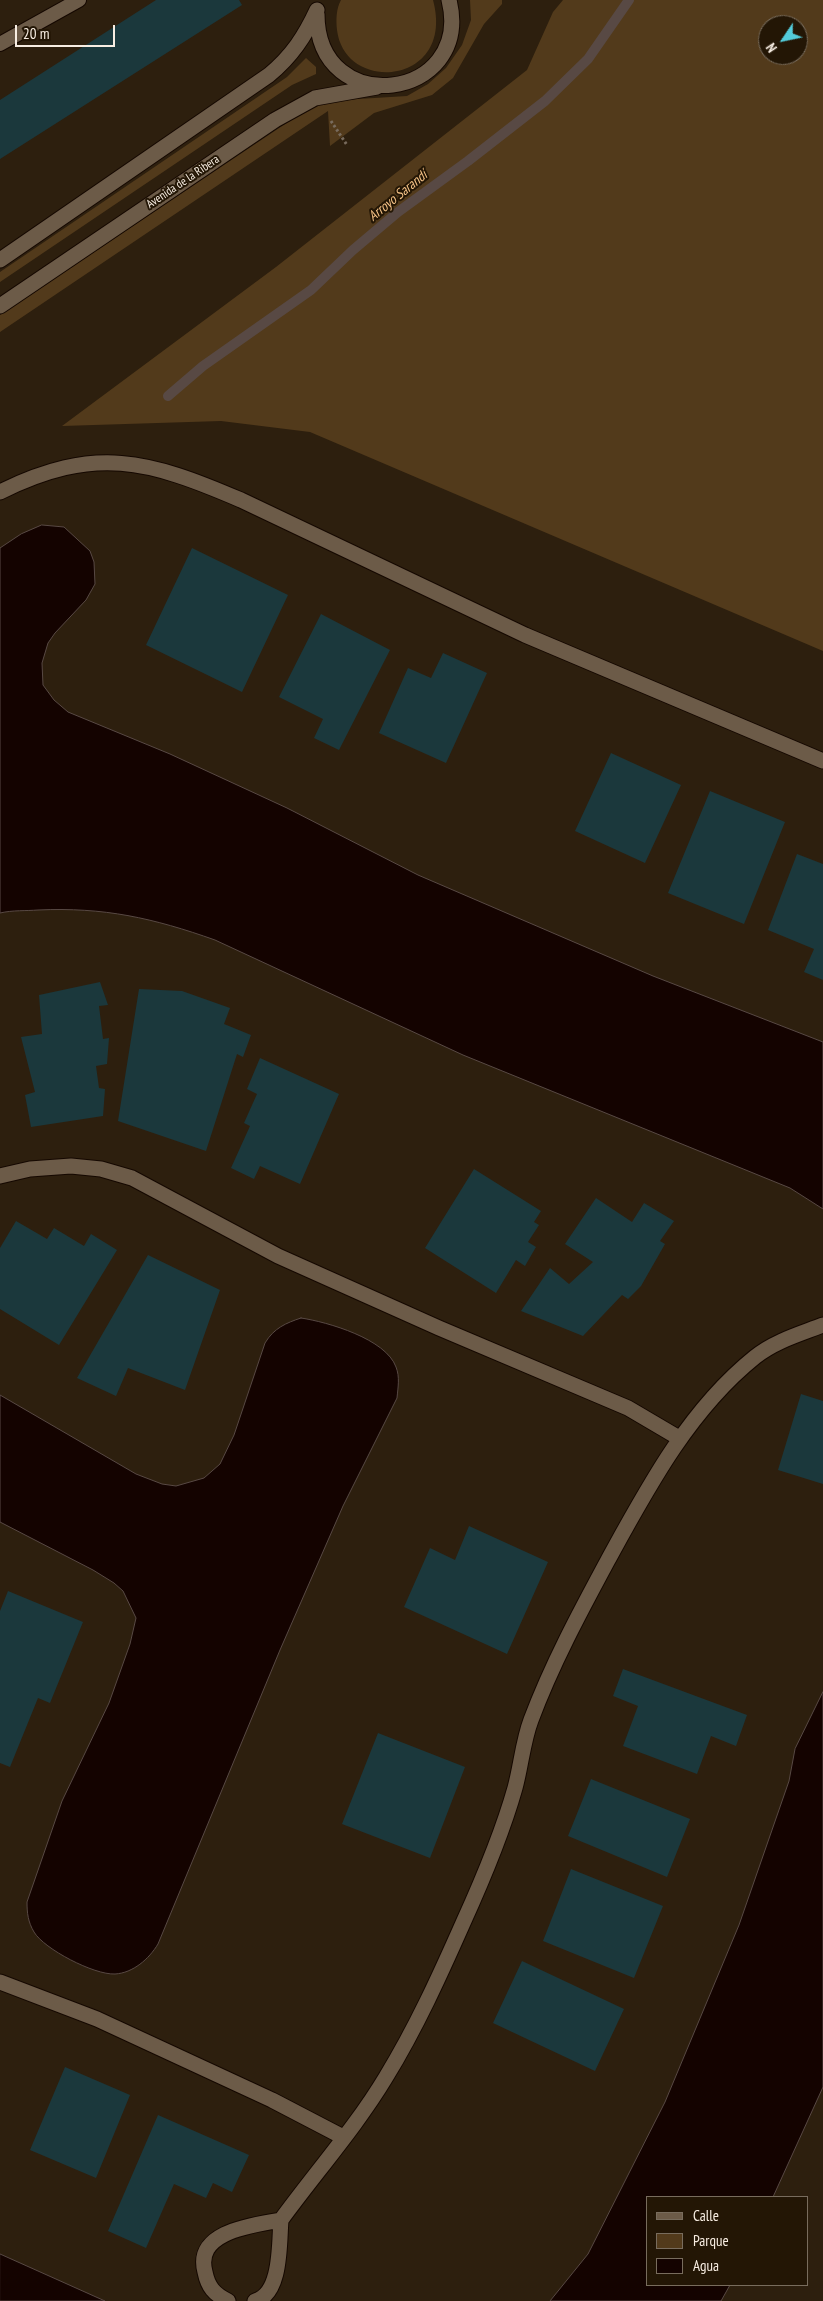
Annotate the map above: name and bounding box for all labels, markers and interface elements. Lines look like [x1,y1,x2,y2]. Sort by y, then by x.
scale bar [18,15,118,47]
north arrow [758,15,808,65]
text: 20 m [23,24,49,43]
text: N [762,40,781,56]
street label: Avenida de la Ribera [144,152,222,212]
water label: Arroyo Sarandí [365,167,431,225]
legend [646,2196,808,2286]
text: Calle [693,2206,719,2225]
text: Parque [693,2231,729,2250]
text: Agua [693,2256,719,2275]

